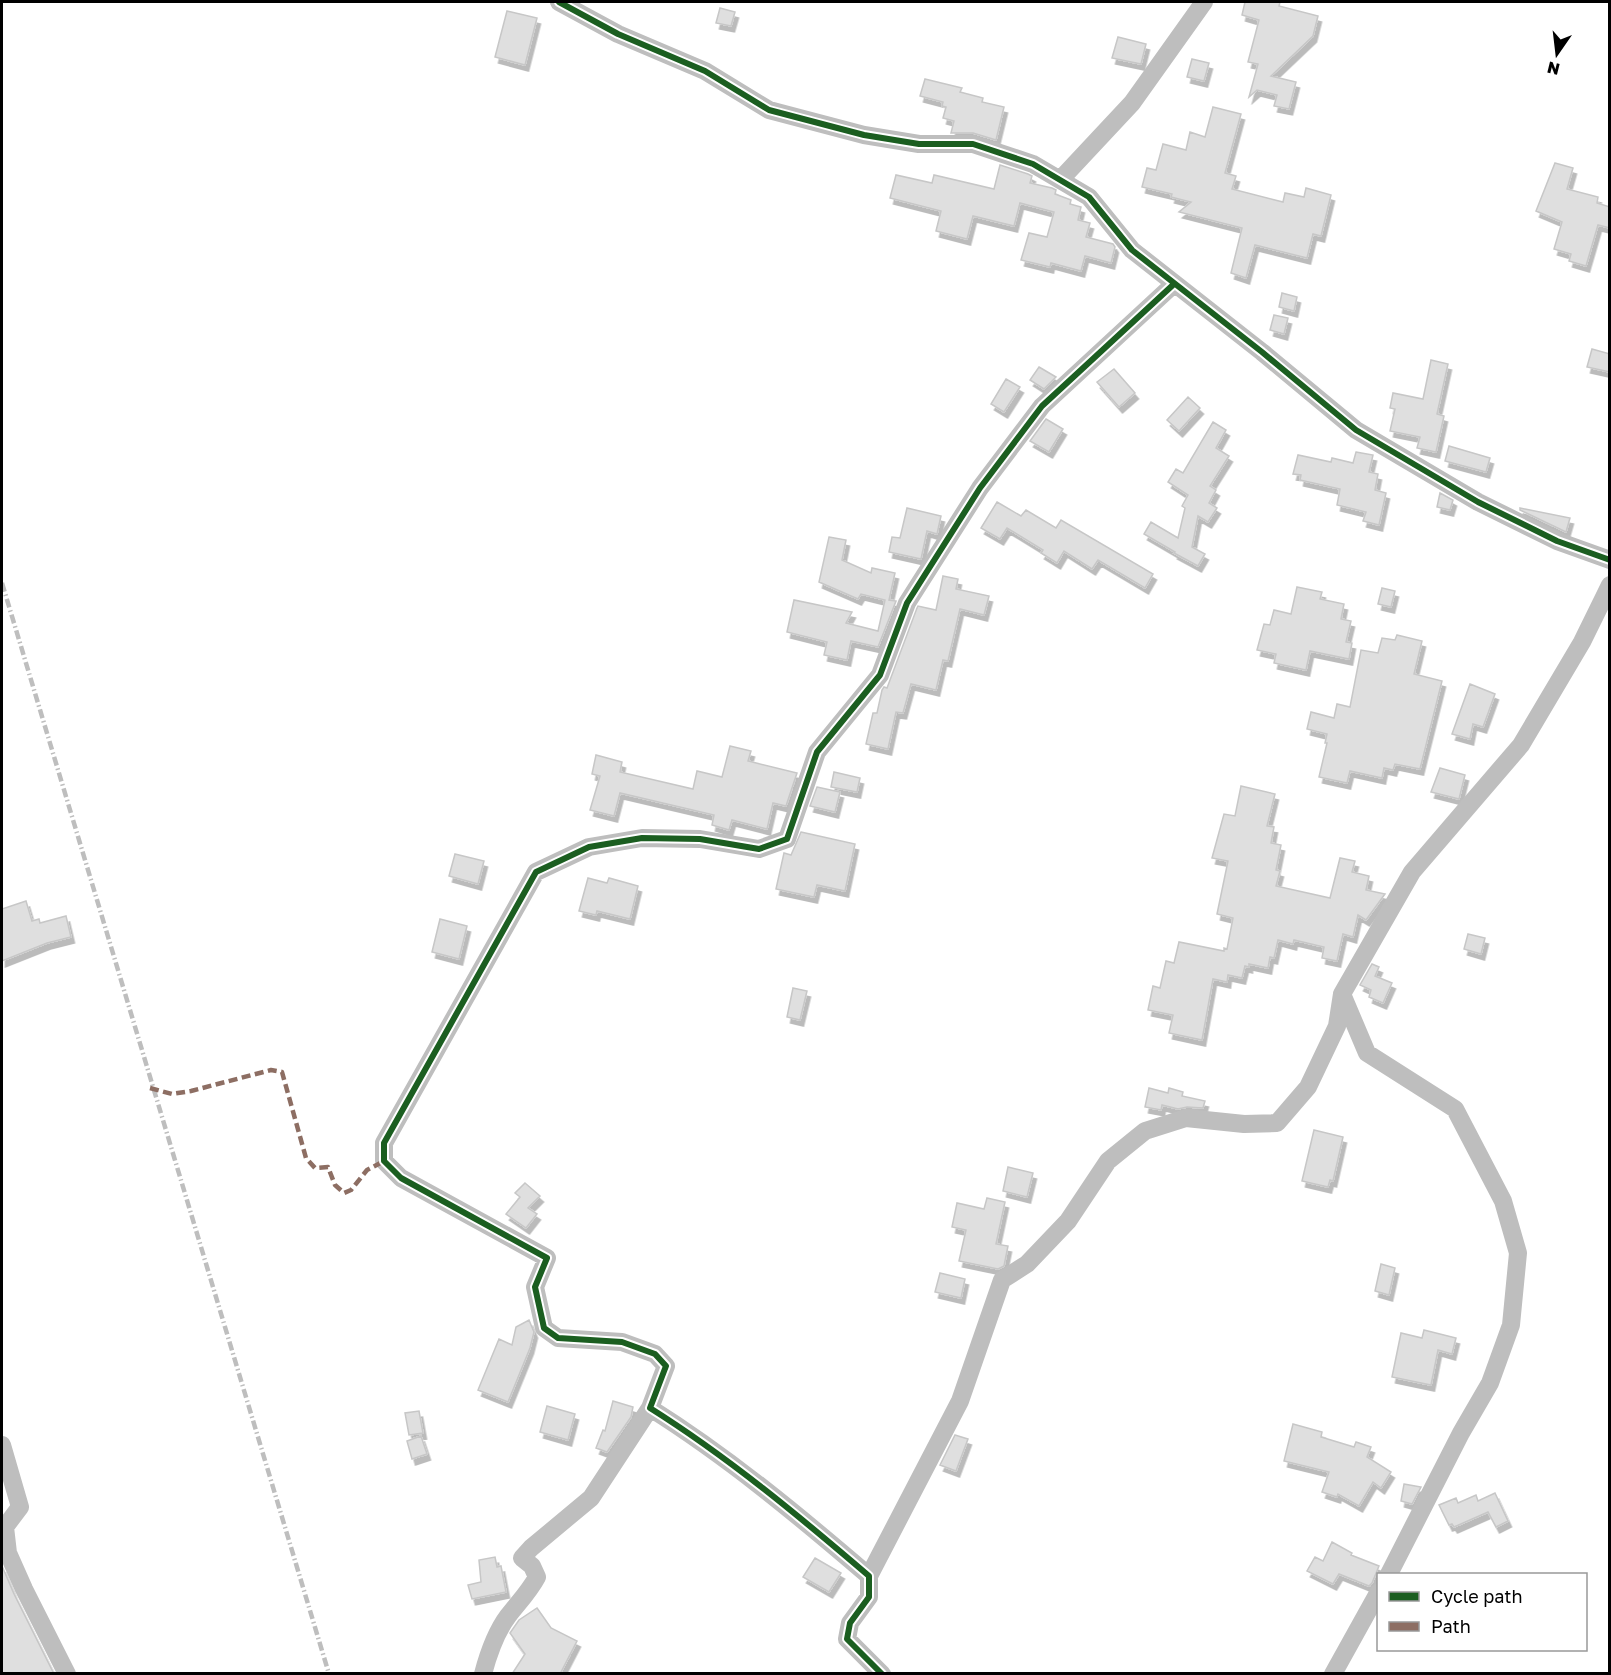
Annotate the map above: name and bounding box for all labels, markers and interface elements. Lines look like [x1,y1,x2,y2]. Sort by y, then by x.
north arrow [1527,24,1587,84]
text: N [1545,57,1562,80]
legend [1377,1573,1587,1651]
text: Cycle path [1431,1585,1523,1607]
text: Path [1431,1615,1471,1637]

